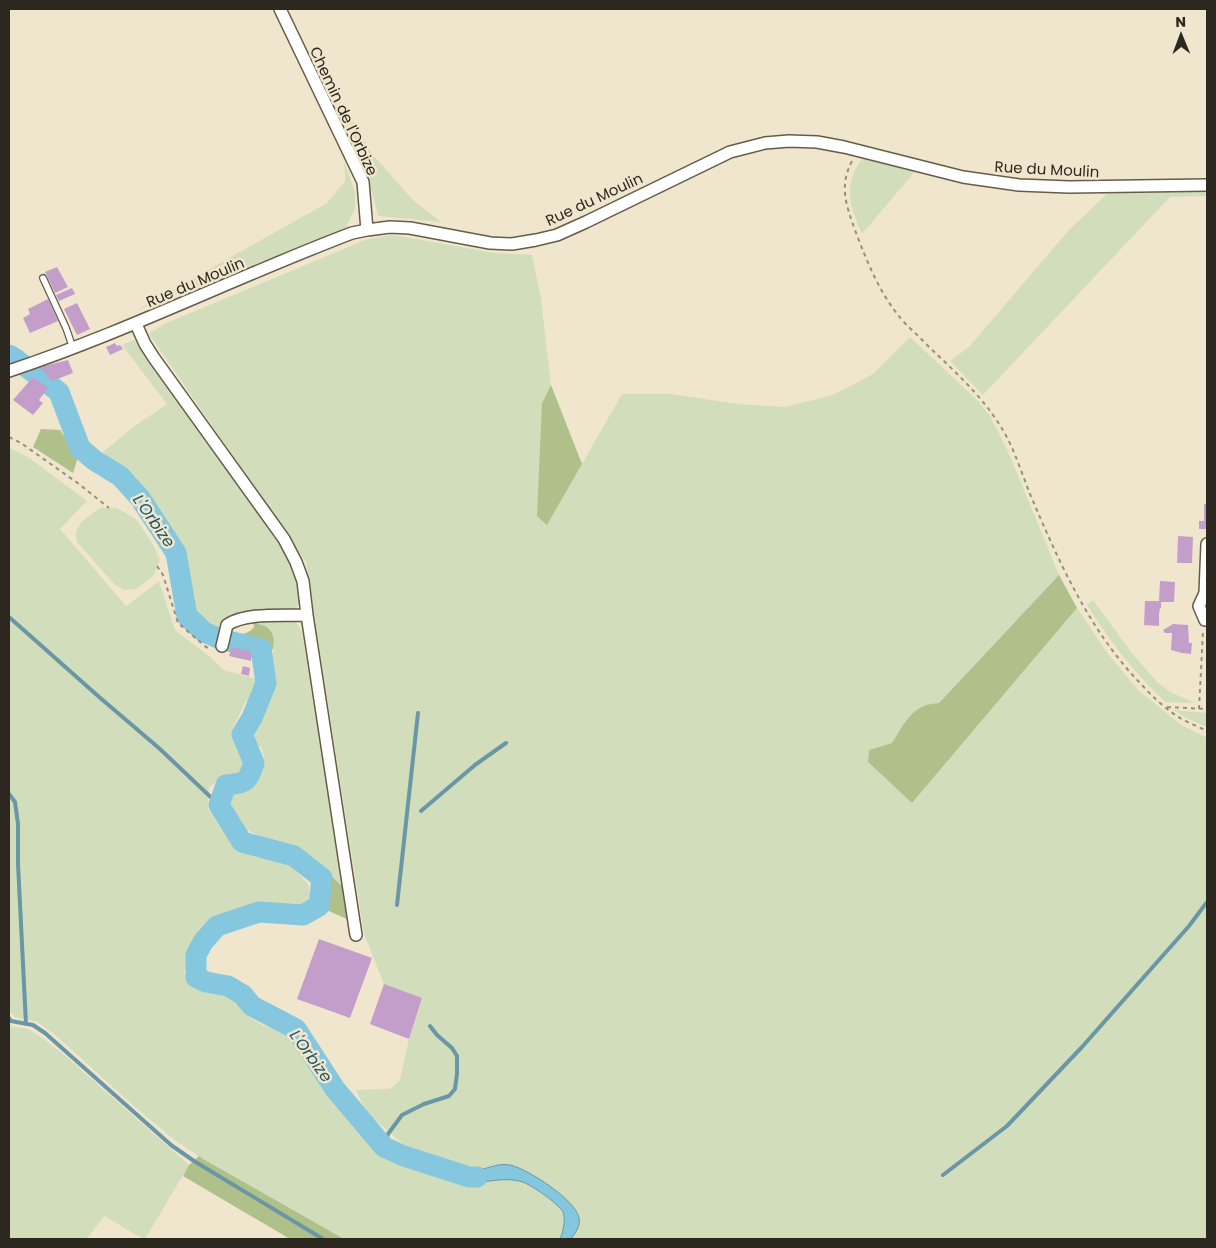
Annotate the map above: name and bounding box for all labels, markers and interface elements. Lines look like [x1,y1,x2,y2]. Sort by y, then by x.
north arrow [1156,10,1206,60]
text: N [1175,12,1186,32]
street label: Chemin de l'Orbize [305,43,383,179]
street label: Rue du Moulin [994,156,1100,182]
street label: Rue du Moulin [542,167,646,231]
street label: Rue du Moulin [143,252,247,312]
water label: L'Orbize [127,490,181,552]
water label: L'Orbize [284,1025,338,1087]

